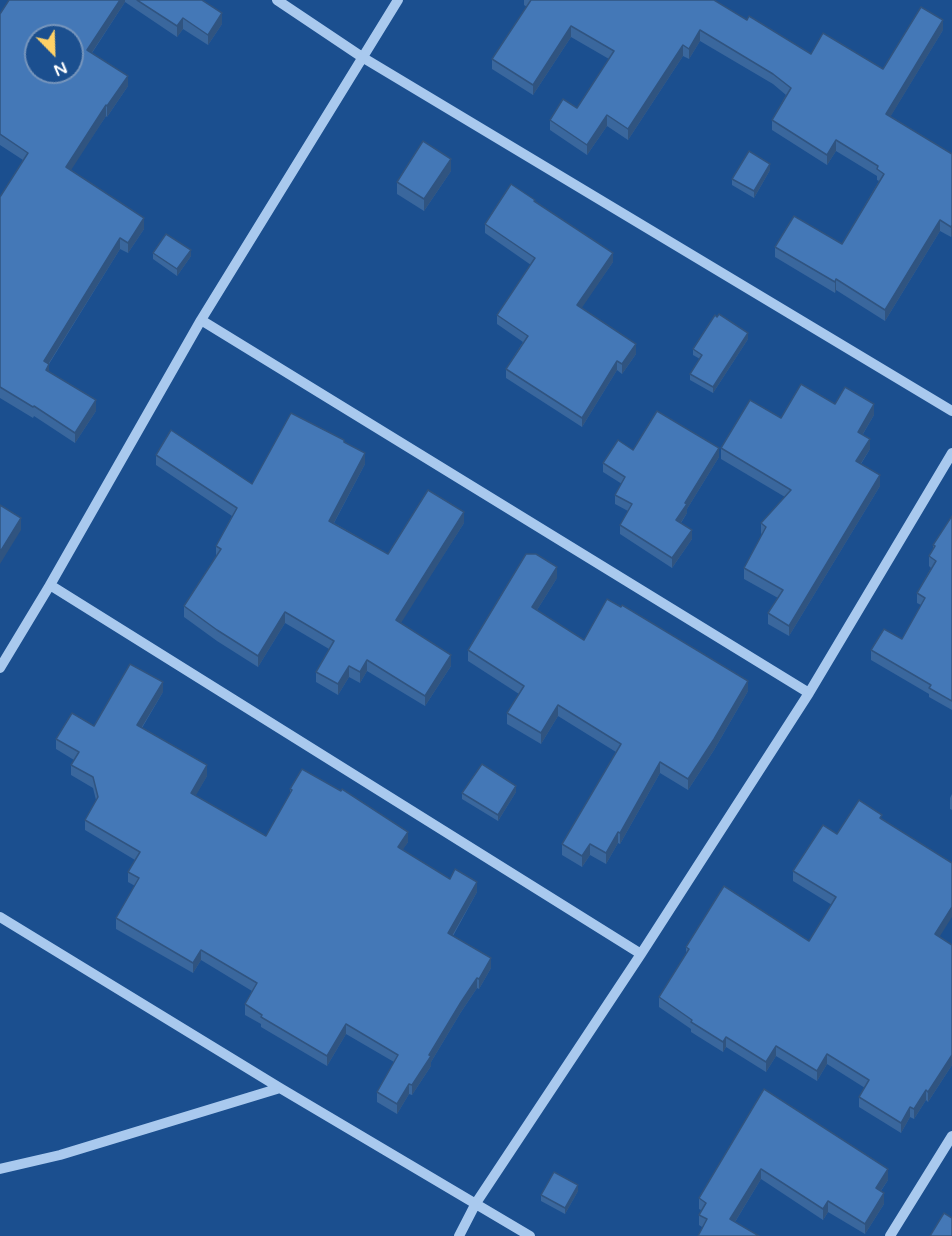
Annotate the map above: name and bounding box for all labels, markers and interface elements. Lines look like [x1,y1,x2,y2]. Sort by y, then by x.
north arrow [24,24,84,84]
text: N [50,57,70,80]

